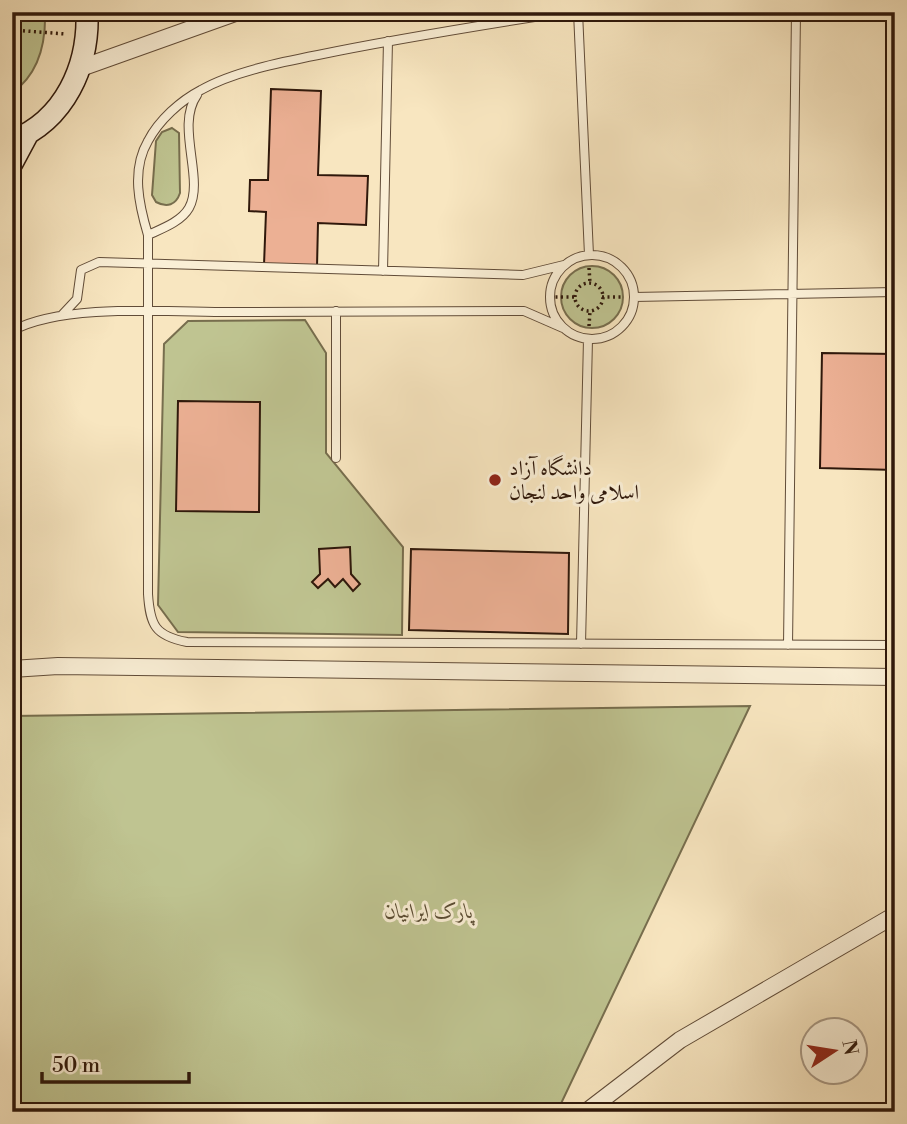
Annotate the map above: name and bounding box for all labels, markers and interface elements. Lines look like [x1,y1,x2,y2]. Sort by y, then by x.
place label: دانشگاه آزاد اسلامی واحد لنجان [509,455,639,506]
marker: دانشگاه آزاد اسلامی واحد لنجان [487,472,503,488]
park label: پارک ایرانیان [385,899,475,926]
north arrow [799,1016,869,1086]
text: N [836,1038,863,1058]
scale bar [42,1040,189,1084]
text: 50 m [52,1053,100,1079]

